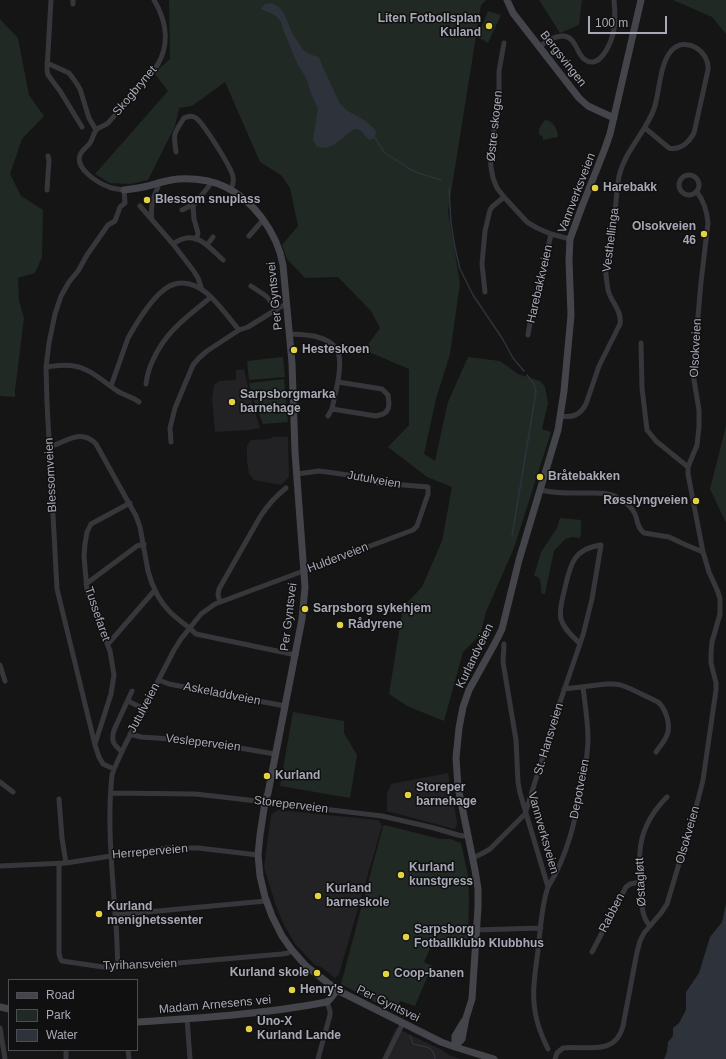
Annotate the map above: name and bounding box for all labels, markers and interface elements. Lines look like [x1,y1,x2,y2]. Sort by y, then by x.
scale bar [590,8,669,34]
place label: Liten Fotbollsplan Kuland [378,12,481,40]
text: 100 m [595,16,628,30]
marker: Liten Fotbollsplan Kuland [484,21,494,31]
street label: Bergsvingen [537,28,589,90]
street label: Skogbrynet [110,63,160,119]
street label: Østre skogen [484,90,506,162]
street label: Vannverksveien [555,151,599,235]
place label: Harebakk [603,181,657,195]
marker: Harebakk [590,183,600,193]
place label: Blessom snuplass [155,193,260,207]
marker: Blessom snuplass [142,195,152,205]
street label: Vesthellinga [600,207,622,273]
place label: Olsokveien 46 [632,220,696,248]
marker: Olsokveien 46 [699,229,709,239]
street label: Harebakkveien [524,243,556,325]
street label: Per Gyntsvei [264,261,286,331]
street label: Olsokveien [687,318,705,378]
place label: Hesteskoen [302,343,369,357]
marker: Hesteskoen [289,345,299,355]
place label: Sarpsborgmarka barnehage [240,388,335,416]
marker: Sarpsborgmarka barnehage [227,397,237,407]
street label: Blessomveien [42,437,60,513]
street label: Jutulveien [346,468,402,492]
place label: Bråtebakken [548,470,620,484]
marker: Bråtebakken [535,472,545,482]
place label: Røsslyngveien [603,494,688,508]
marker: Røsslyngveien [691,496,701,506]
street label: Hulderveien [306,540,370,576]
street label: Per Gyntsvei [278,582,300,652]
street label: Tussefaret [81,585,113,643]
place label: Sarpsborg sykehjem [313,602,431,616]
marker: Sarpsborg sykehjem [300,604,310,614]
place label: Rådyrene [348,618,403,632]
marker: Rådyrene [335,620,345,630]
street label: Kurlandveien [453,621,497,691]
street label: Askeladdveien [182,679,262,709]
street label: Jutulveien [125,681,163,735]
street label: St. Hansveien [531,701,567,777]
street label: Vesleperveien [165,731,241,755]
street label: Depotveien [567,758,593,820]
place label: Kurland [275,769,320,783]
marker: Kurland [262,771,272,781]
place label: Storeper barnehage [416,781,477,809]
marker: Storeper barnehage [403,790,413,800]
street label: Vannverksveien [524,790,562,876]
street label: Storeperveien [253,793,329,817]
street label: Olsokveien [673,804,703,866]
street label: Herreperveien [111,842,189,862]
street label: Østagløtt [633,857,649,907]
place label: Kurland kunstgress [409,861,473,889]
marker: Kurland kunstgress [396,870,406,880]
place label: Kurland barneskole [326,882,389,910]
marker: Kurland barneskole [313,891,323,901]
street label: Rabben [596,891,628,935]
place label: Kurland menighetssenter [107,900,203,928]
marker: Kurland menighetssenter [94,909,104,919]
place label: Sarpsborg Fotballklubb Klubbhus [414,923,544,951]
marker: Sarpsborg Fotballklubb Klubbhus [401,932,411,942]
street label: Tyrihansveien [103,957,177,973]
place label: Kurland skole [230,966,309,980]
place label: Coop-banen [394,967,464,981]
marker: Kurland skole [312,968,322,978]
marker: Coop-banen [381,969,391,979]
legend [8,979,138,1051]
street label: Per Gyntsvei [354,982,422,1026]
place label: Henry's [300,983,344,997]
marker: Henry's [287,985,297,995]
text: Road [46,988,75,1002]
street label: Madam Arnesens vei [158,993,272,1017]
text: Park [46,1008,71,1022]
place label: Uno-X Kurland Lande [257,1015,341,1043]
marker: Uno-X Kurland Lande [244,1024,254,1034]
text: Water [46,1028,78,1042]

